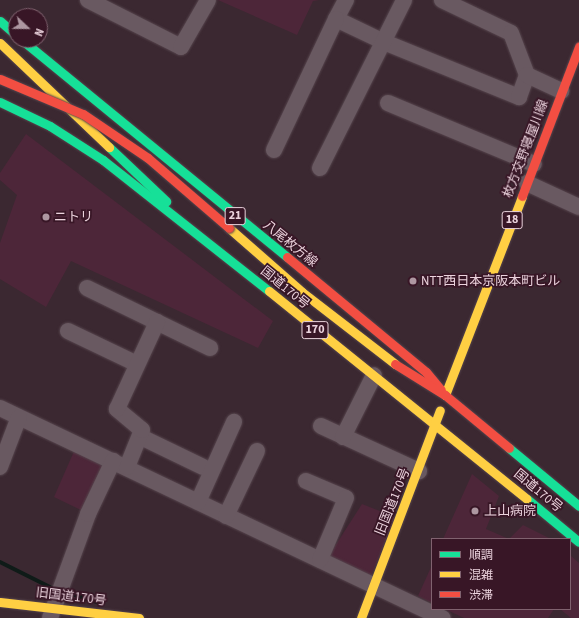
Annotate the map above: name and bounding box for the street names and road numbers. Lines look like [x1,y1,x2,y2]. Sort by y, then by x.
street label: 枚方交野寝屋川線 [500,98,552,200]
road number: 21 [224,206,246,226]
road number: 18 [501,210,523,230]
street label: 八尾枚方線 [260,217,320,271]
street label: 国道170号 [257,264,313,312]
road number: 170 [301,320,329,340]
street label: 旧国道170号 [372,466,414,538]
street label: 国道170号 [511,466,565,516]
street label: 旧国道170号 [35,585,107,609]

